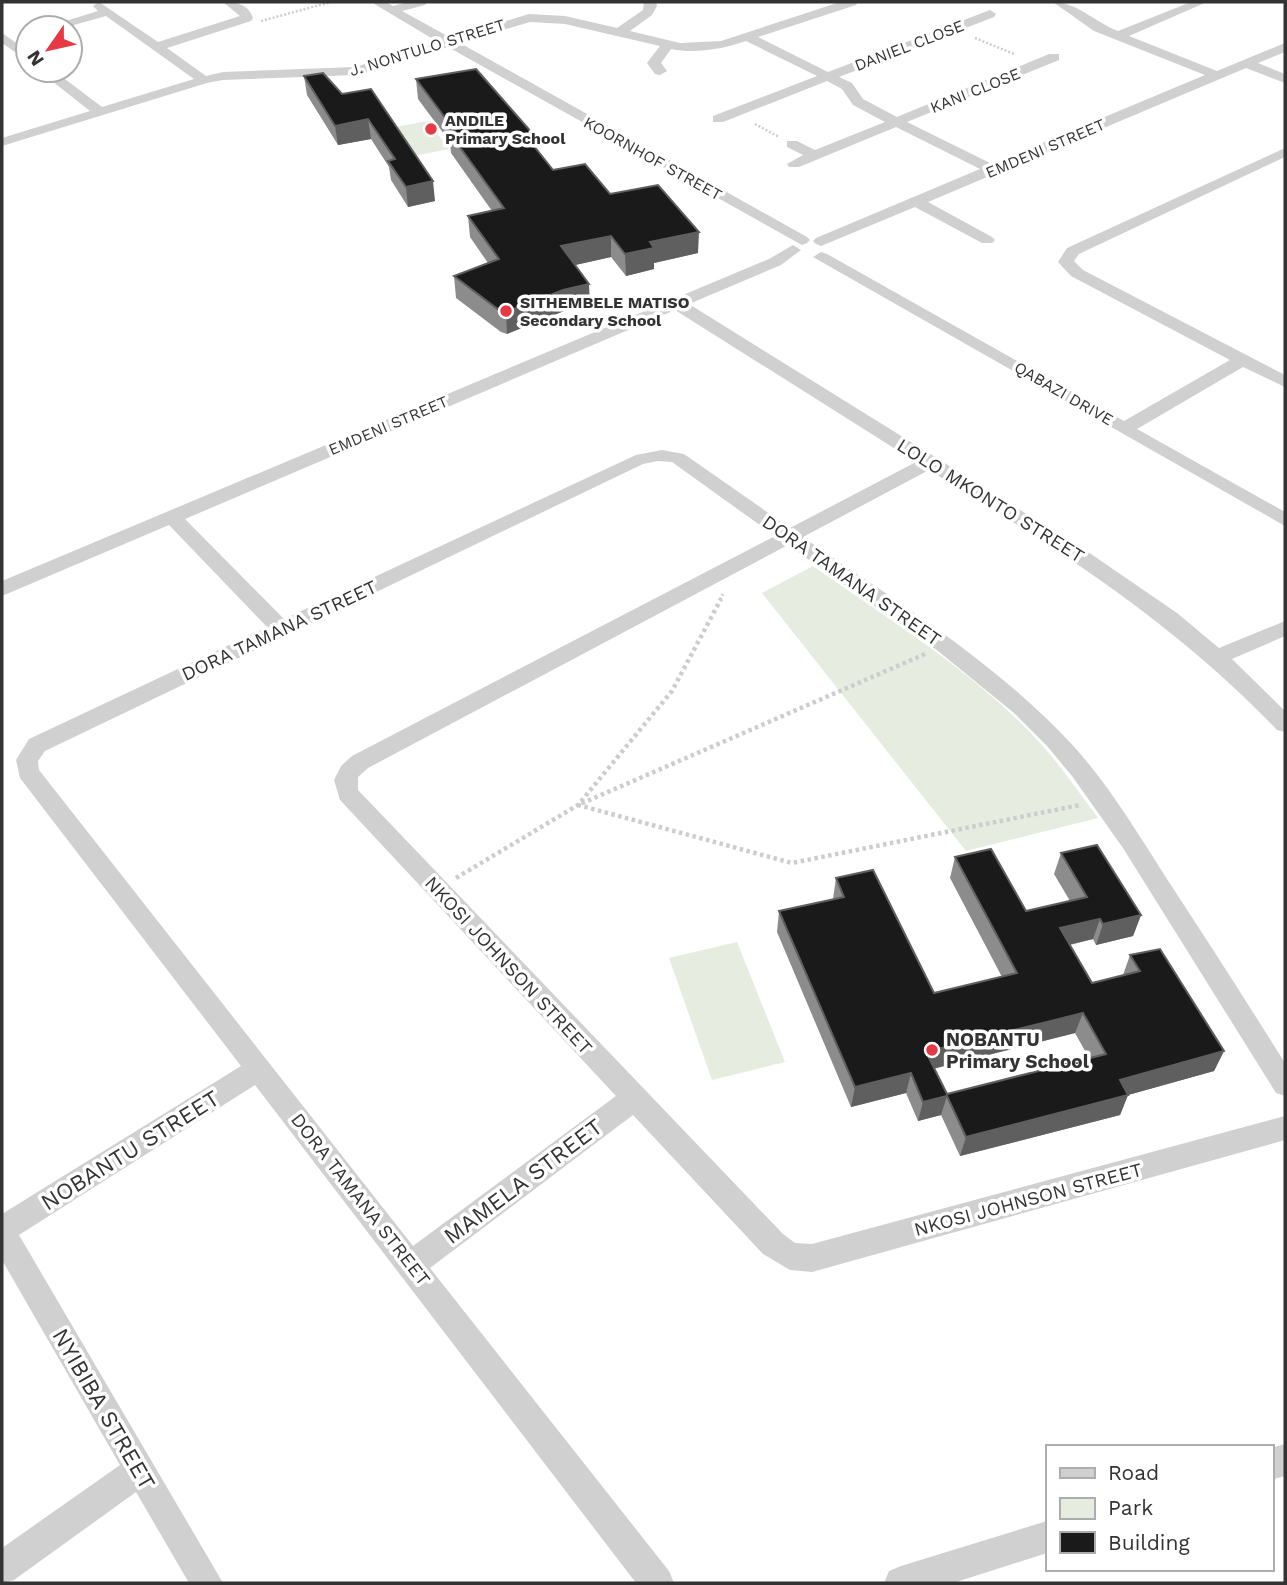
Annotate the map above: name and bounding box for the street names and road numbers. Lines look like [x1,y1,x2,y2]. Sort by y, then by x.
street label: J. NONTULO STREET [347,15,508,80]
street label: DANIEL CLOSE [852,16,967,75]
street label: KANI CLOSE [927,64,1023,117]
street label: KOORNHOF STREET [580,113,725,204]
street label: EMDENI STREET [983,115,1108,182]
street label: QABAZI DRIVE [1011,358,1116,429]
street label: EMDENI STREET [326,392,451,459]
street label: LOLO MKONTO STREET [893,433,1089,567]
street label: DORA TAMANA STREET [758,510,946,651]
street label: DORA TAMANA STREET [178,575,381,686]
street label: NKOSI JOHNSON STREET [420,872,597,1059]
street label: NOBANTU STREET [36,1084,225,1216]
street label: DORA TAMANA STREET [286,1108,435,1290]
street label: MAMELA STREET [439,1113,608,1250]
street label: NKOSI JOHNSON STREET [912,1158,1145,1241]
street label: NYIBIBA STREET [46,1324,161,1495]

